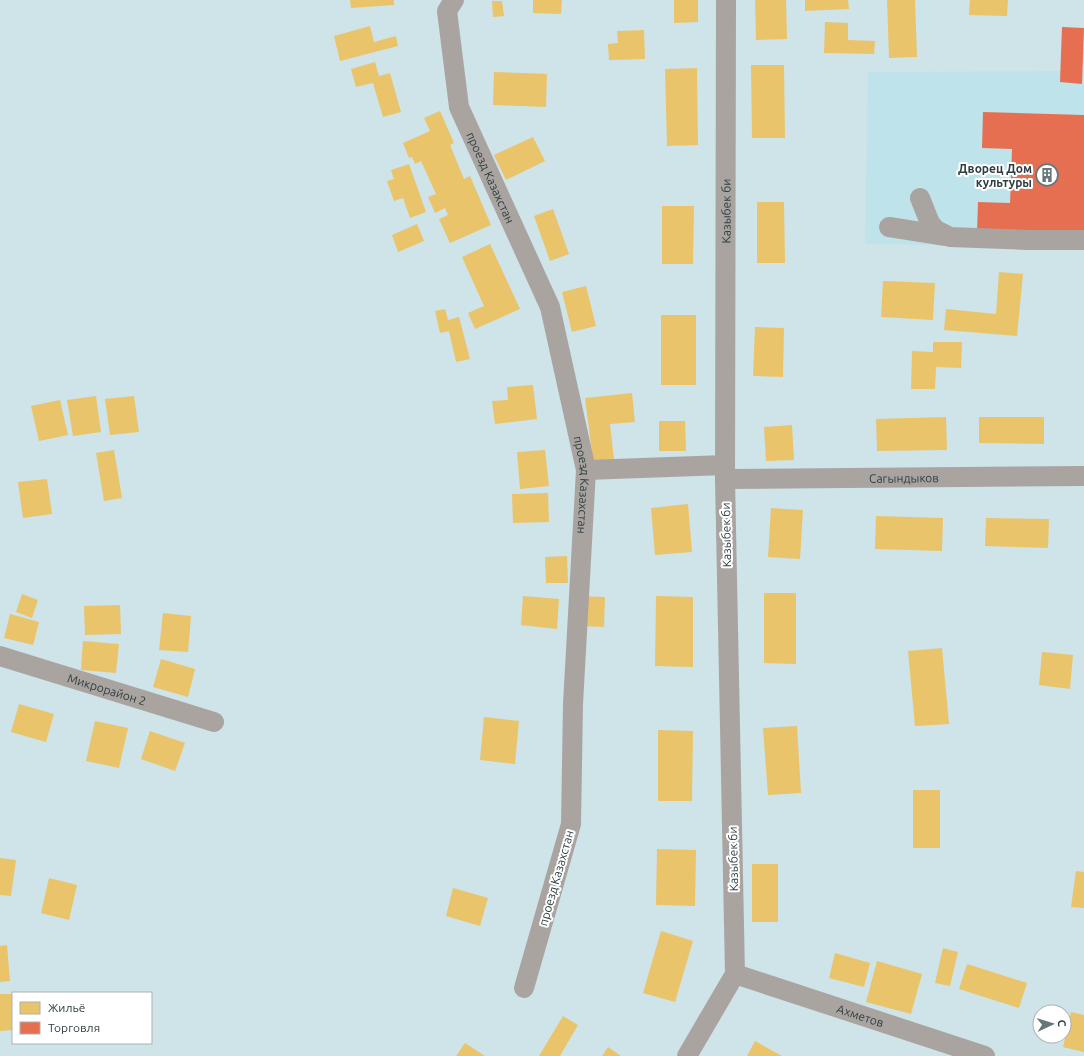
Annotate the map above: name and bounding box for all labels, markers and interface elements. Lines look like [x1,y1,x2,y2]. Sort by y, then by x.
street label: проезд Казахстан [465,130,517,225]
place label: Дворец Дом культуры [958,162,1032,189]
building icon: Дворец Дом культуры [1034,162,1060,188]
street label: Казыбек би [719,179,732,244]
street label: проезд Казахстан [572,435,593,534]
street label: Сагындыков [869,471,939,484]
street label: Казыбек би [719,502,733,568]
street label: Микрорайон 2 [66,671,148,707]
street label: Казыбек би [726,826,740,892]
street label: проезд Казахстан [536,829,576,927]
legend [12,992,152,1044]
text: Жильё [48,1001,85,1014]
street label: Ахметов [835,1001,886,1029]
north arrow [1032,1004,1072,1044]
text: С [1056,1019,1068,1027]
text: Торговля [48,1021,100,1034]

